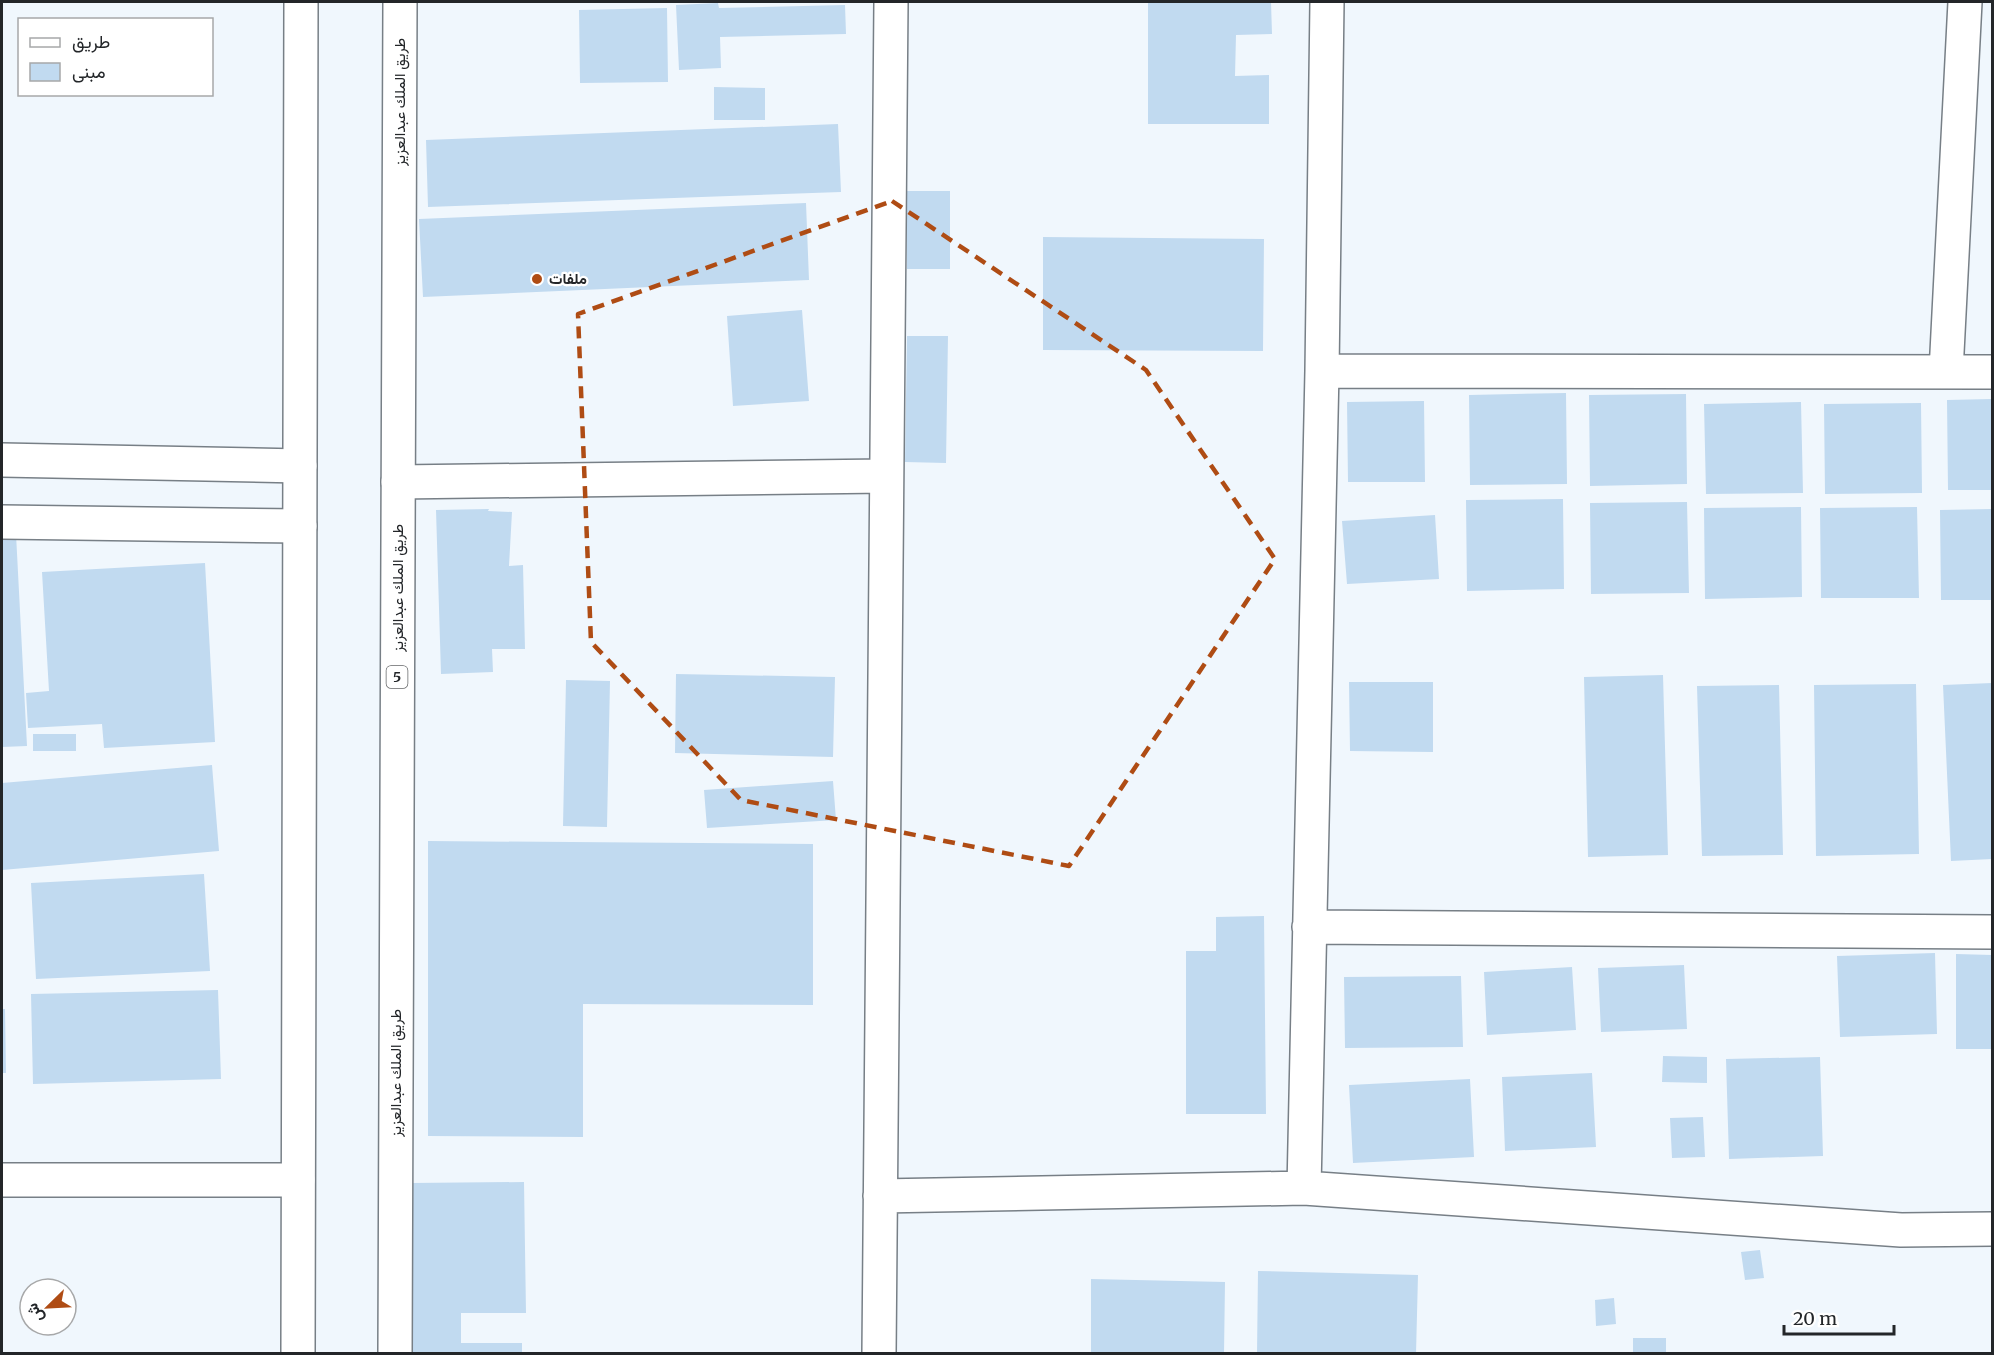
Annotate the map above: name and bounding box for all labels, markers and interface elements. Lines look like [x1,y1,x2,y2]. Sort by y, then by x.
legend [18,18,213,96]
text: طريق [72,30,110,53]
street label: طريق الملك عبدالعزيز [390,38,410,167]
text: مبنى [72,60,106,83]
place label: ملفات [549,269,587,288]
marker: ملفات [530,272,544,286]
street label: طريق الملك عبدالعزيز [388,524,408,653]
road number: 5 [386,666,408,688]
street label: طريق الملك عبدالعزيز [386,1009,406,1138]
north arrow [18,1277,78,1337]
scale bar [1784,1298,1894,1336]
text: ش [21,1300,47,1326]
text: 20 m [1793,1307,1837,1330]

